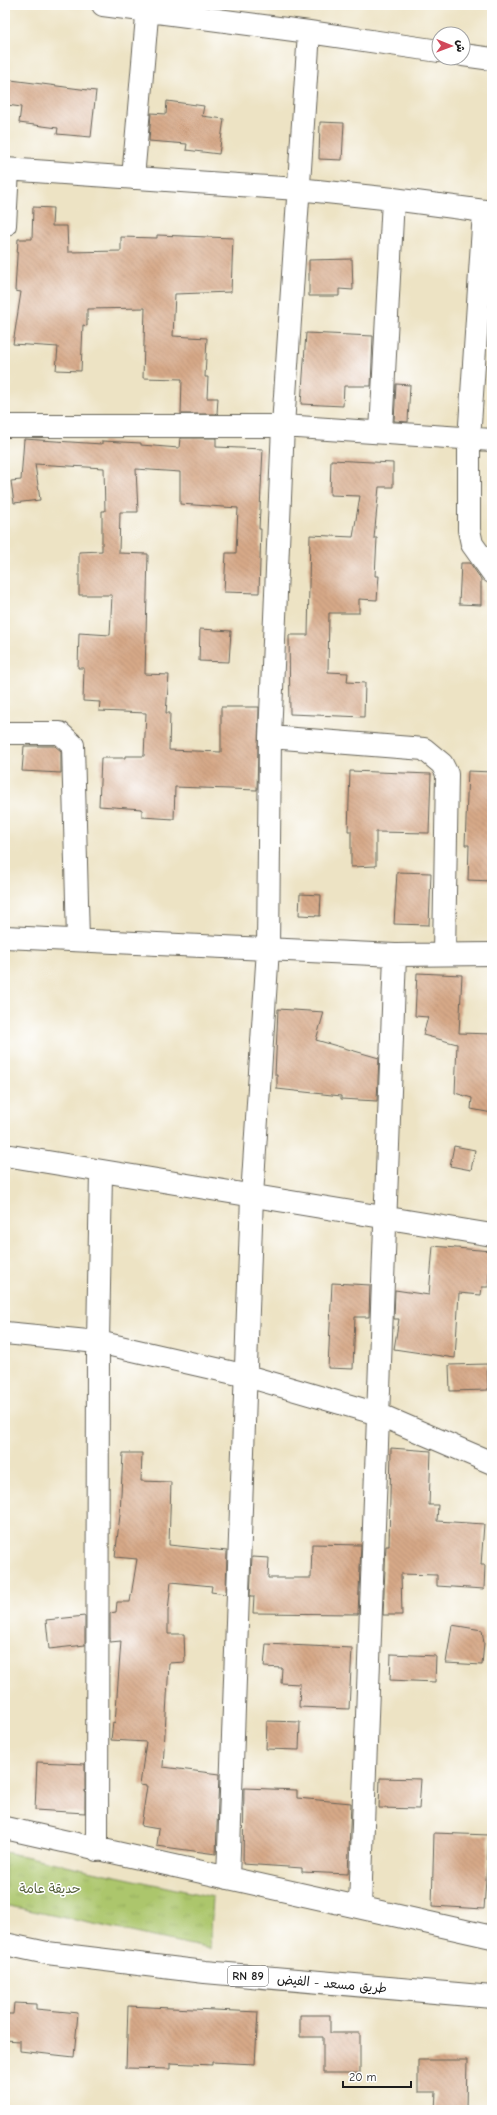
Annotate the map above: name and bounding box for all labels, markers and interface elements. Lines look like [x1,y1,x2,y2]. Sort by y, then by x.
north arrow [431,26,471,66]
text: ش [454,40,467,52]
park label: حديقة عامة [19,1881,81,1897]
road number: RN 89 [228,1966,268,1986]
street label: طريق مسعد - الفيض [276,1971,388,1997]
scale bar [343,2063,411,2089]
text: 20 m [349,2070,377,2084]

